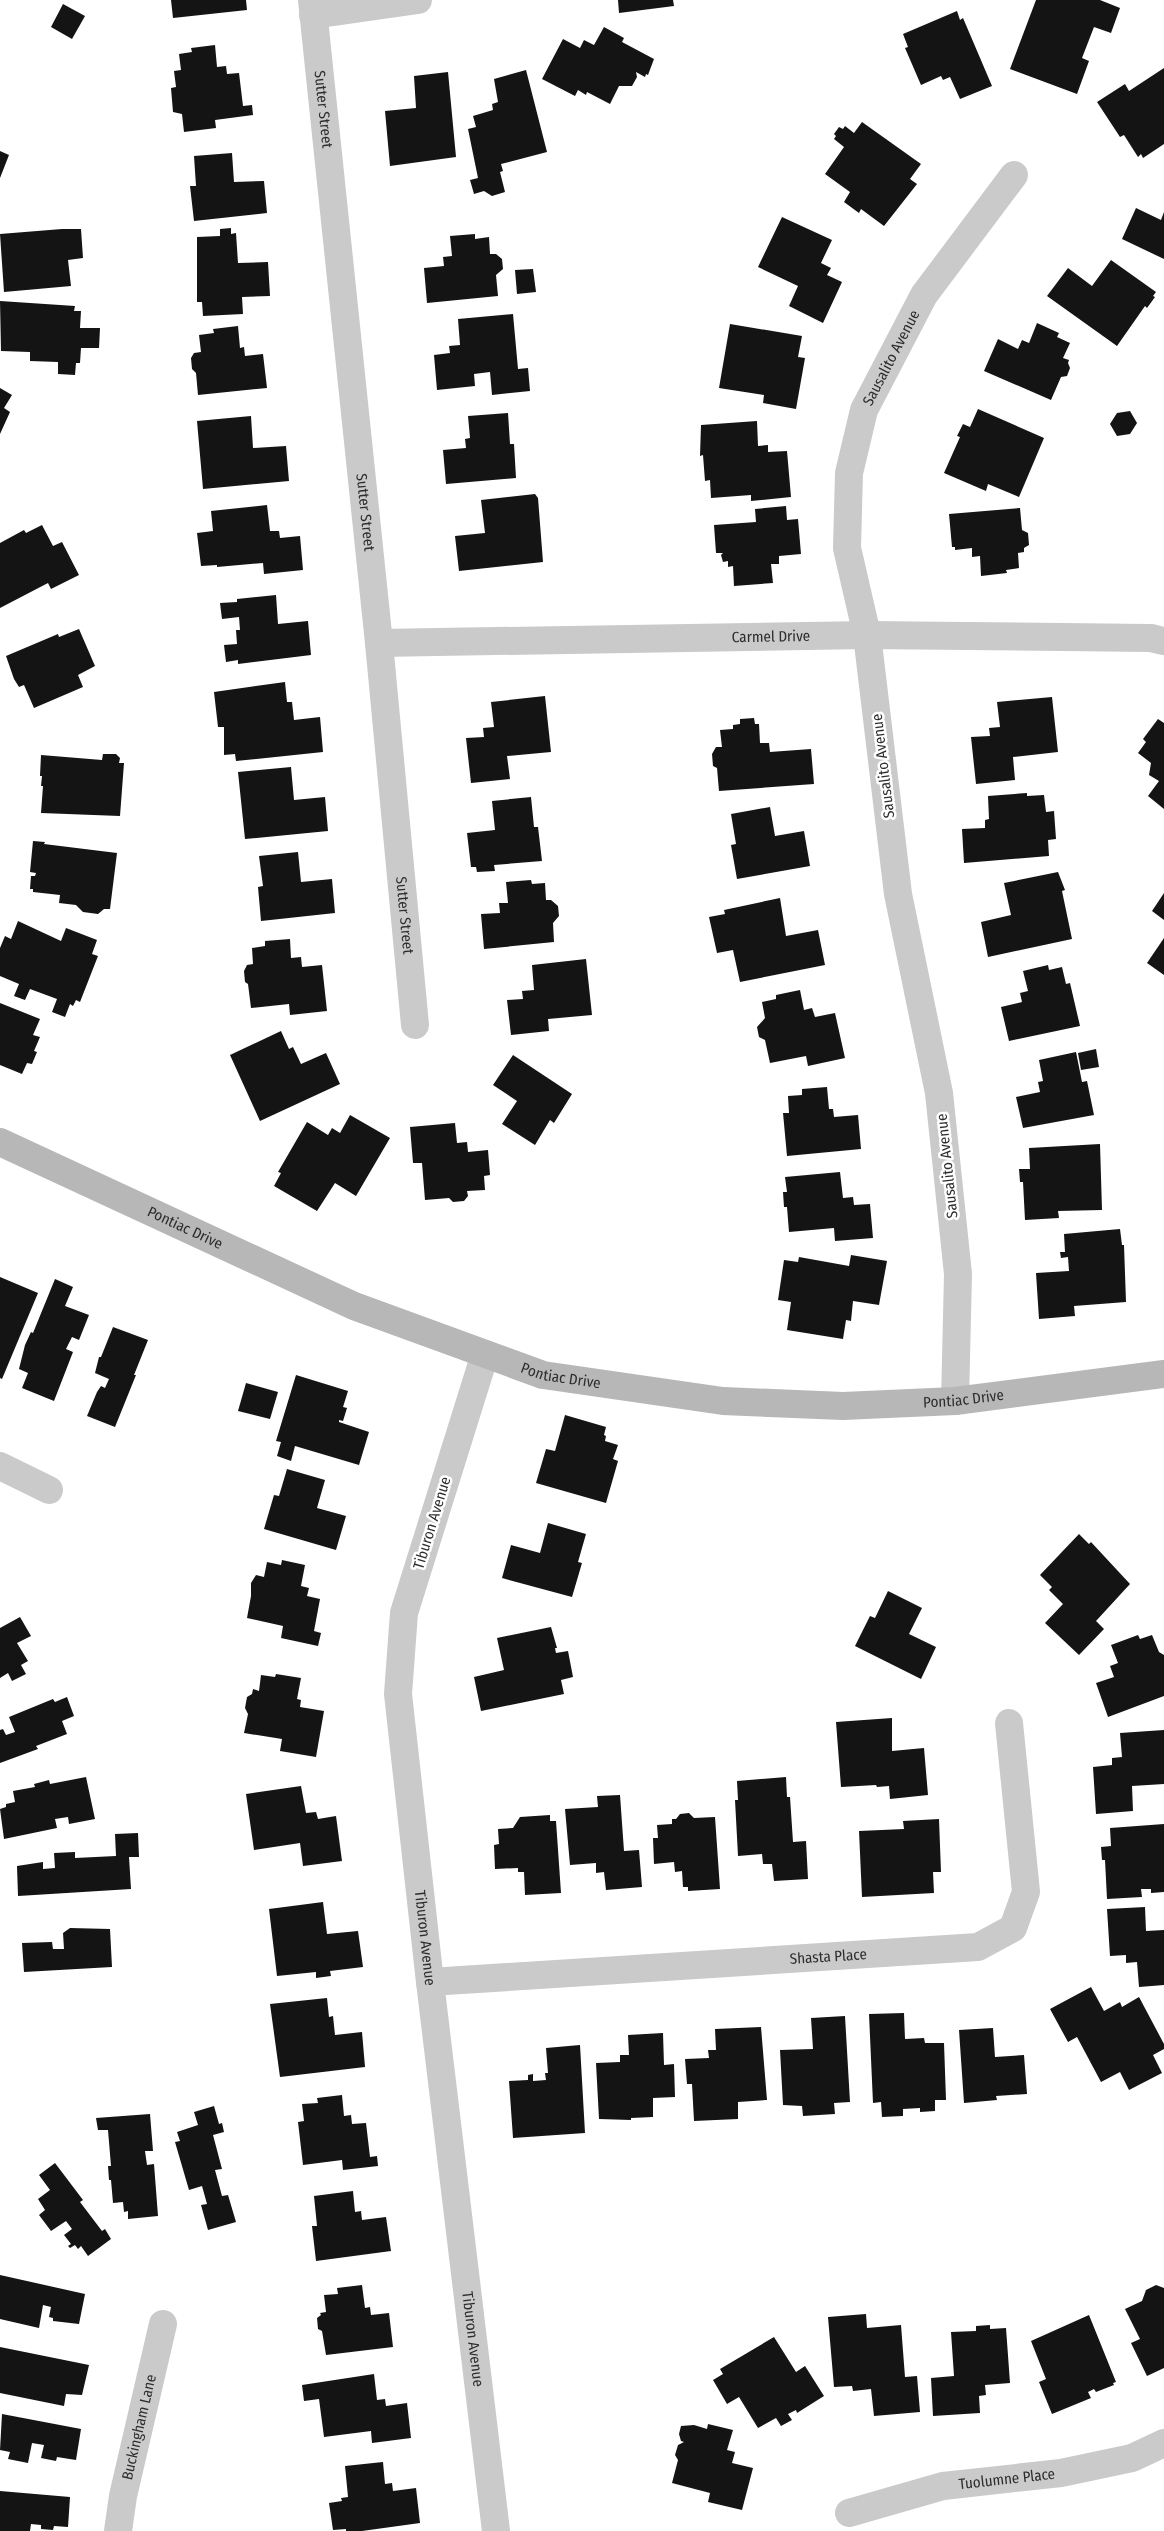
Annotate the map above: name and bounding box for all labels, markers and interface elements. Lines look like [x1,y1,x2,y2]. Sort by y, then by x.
street label: Sutter Street [310,70,336,149]
street label: Sausalito Avenue [859,307,924,409]
street label: Sutter Street [352,472,378,552]
street label: Carmel Drive [732,627,810,646]
street label: Sausalito Avenue [868,713,898,819]
street label: Sutter Street [392,876,417,955]
street label: Sausalito Avenue [933,1113,961,1219]
street label: Pontiac Drive [145,1203,226,1253]
street label: Pontiac Drive [518,1359,602,1392]
street label: Pontiac Drive [923,1386,1005,1411]
street label: Tiburon Avenue [409,1475,455,1571]
street label: Tiburon Avenue [411,1889,439,1987]
street label: Shasta Place [789,1945,867,1968]
street label: Tiburon Avenue [458,2290,488,2388]
street label: Buckingham Lane [118,2373,160,2482]
street label: Tuolumne Place [958,2465,1056,2493]

